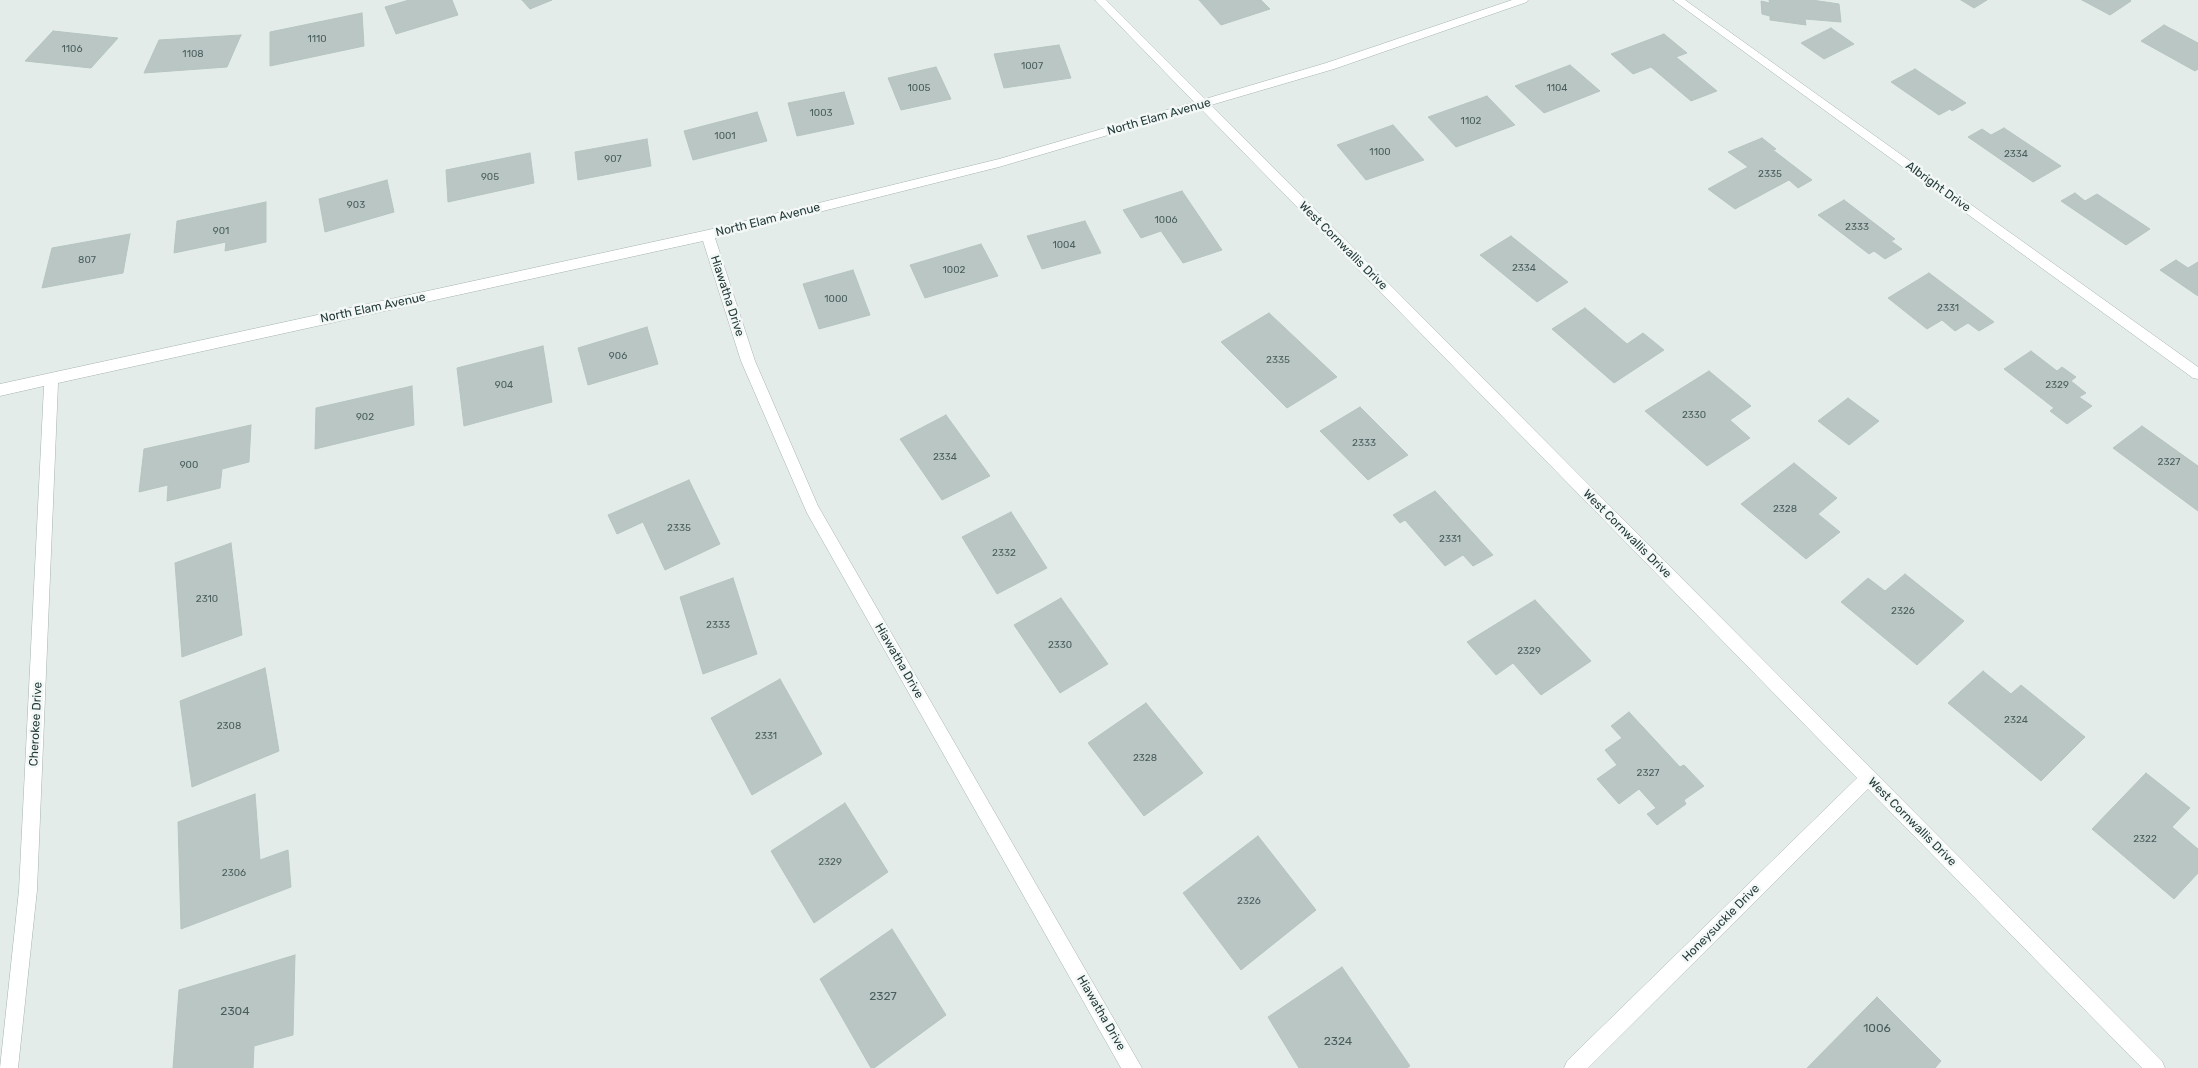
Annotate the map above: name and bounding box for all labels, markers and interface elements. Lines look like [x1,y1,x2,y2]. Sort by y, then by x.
house number: 1110 [307,33,327,45]
house number: 1106 [62,43,82,55]
house number: 1108 [182,48,204,60]
house number: 1007 [1021,60,1043,72]
house number: 1005 [908,82,930,94]
house number: 1104 [1546,82,1568,94]
street label: North Elam Avenue [1106,95,1212,139]
house number: 1003 [810,107,832,119]
house number: 1102 [1461,115,1481,127]
house number: 1001 [714,130,736,142]
house number: 1100 [1369,146,1391,158]
house number: 2334 [2004,148,2028,160]
house number: 907 [604,153,622,165]
street label: Albright Drive [1903,159,1973,215]
house number: 2335 [1758,168,1782,180]
house number: 905 [481,171,499,183]
house number: 903 [347,199,365,211]
street label: West Cornwallis Drive [1296,199,1390,293]
street label: North Elam Avenue [714,200,822,240]
house number: 1006 [1154,214,1178,226]
house number: 2333 [1845,221,1869,233]
house number: 901 [213,225,229,237]
house number: 1004 [1052,239,1076,251]
house number: 807 [78,254,96,266]
street label: Hiawatha Drive [707,254,747,338]
house number: 2334 [1512,262,1536,274]
house number: 1002 [943,264,965,276]
street label: North Elam Avenue [319,290,427,326]
house number: 1000 [824,293,848,305]
house number: 2331 [1937,302,1959,314]
house number: 906 [609,350,627,362]
house number: 2335 [1266,354,1290,366]
house number: 904 [495,379,513,391]
house number: 2329 [2045,379,2069,391]
house number: 2330 [1682,409,1706,421]
house number: 902 [356,411,374,423]
house number: 2333 [1352,437,1376,449]
house number: 2334 [933,451,957,463]
house number: 2327 [2158,456,2180,468]
house number: 900 [180,459,198,471]
street label: West Cornwallis Drive [1580,487,1674,581]
house number: 2328 [1773,503,1797,515]
house number: 2335 [667,522,691,534]
house number: 2331 [1439,533,1461,545]
house number: 2332 [992,547,1016,559]
house number: 2310 [196,593,218,605]
house number: 2326 [1891,605,1915,617]
house number: 2333 [706,619,730,631]
street label: Hiawatha Drive [872,621,926,701]
house number: 2330 [1048,639,1072,651]
house number: 2329 [1517,645,1541,657]
street label: Cherokee Drive [27,681,45,767]
house number: 2324 [2004,714,2028,726]
house number: 2308 [217,720,241,732]
house number: 2331 [755,730,777,742]
house number: 2328 [1133,752,1157,764]
house number: 2327 [1637,767,1659,779]
street label: West Cornwallis Drive [1865,775,1959,869]
house number: 2322 [2133,833,2157,845]
house number: 2329 [818,856,842,868]
house number: 2306 [222,867,246,879]
street label: Honeysuckle Drive [1679,881,1763,965]
house number: 2326 [1237,895,1261,907]
street label: Hiawatha Drive [1074,973,1128,1053]
house number: 2327 [869,990,897,1004]
house number: 2304 [220,1005,250,1019]
house number: 1006 [1863,1022,1891,1036]
house number: 2324 [1324,1035,1352,1049]

